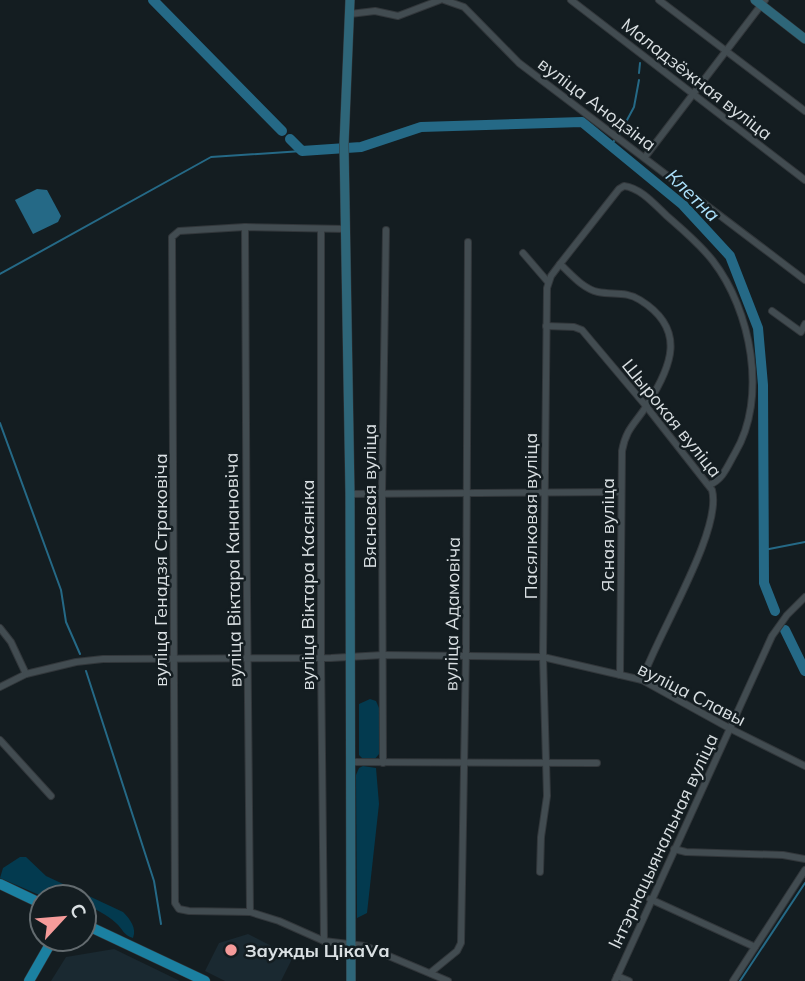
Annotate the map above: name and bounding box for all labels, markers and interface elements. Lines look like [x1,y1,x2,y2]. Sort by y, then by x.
street label: Маладзёжная вуліца [617,13,777,145]
street label: вуліца Анодзіна [533,52,661,156]
water label: Клетна [661,164,725,226]
street label: Шырокая вуліца [617,354,727,482]
street label: Вясновая вуліца [358,424,381,568]
street label: Пасялковая вуліца [519,433,542,599]
street label: вуліца Генадзя Страковіча [149,453,172,687]
street label: вуліца Віктара Канановіча [219,453,247,687]
street label: Ясная вуліца [596,478,619,592]
street label: вуліца Віктара Касяніка [296,480,319,690]
street label: вуліца Адамовіча [439,537,465,691]
street label: вуліца Славы [634,657,750,731]
street label: Інтэрнацыянальная вуліца [603,730,723,952]
north arrow [28,883,98,953]
text: С [65,899,92,922]
place label: Заужды ЦікаVа [245,939,390,962]
marker: Заужды ЦікаVа [223,942,239,958]

